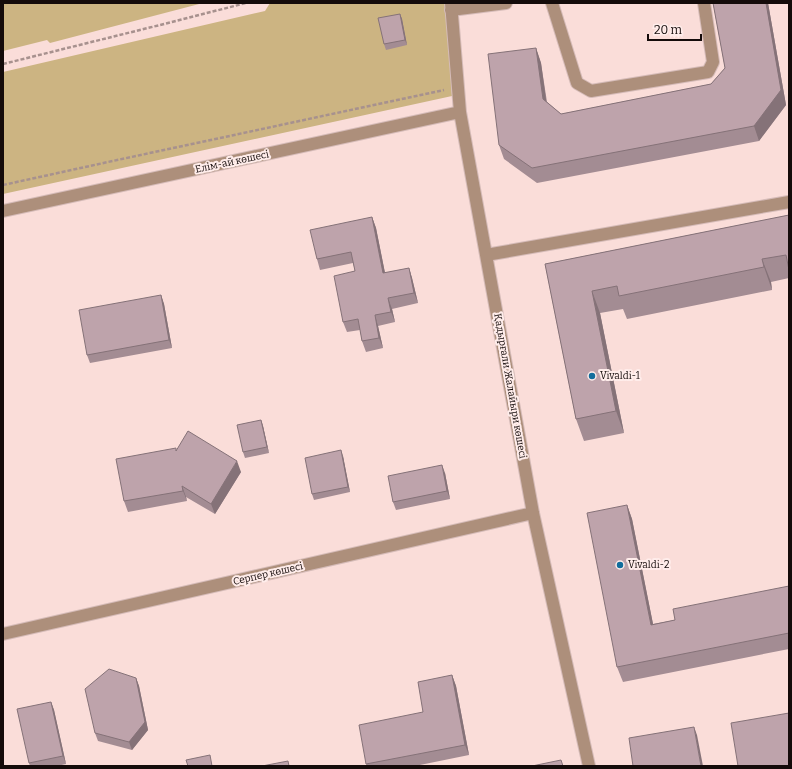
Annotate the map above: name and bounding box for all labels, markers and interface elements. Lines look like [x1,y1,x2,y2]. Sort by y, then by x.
scale bar [648,16,701,42]
text: 20 m [654,23,683,37]
street label: Елім-ай көшесі [194,148,270,176]
street label: Қадырғали Жалайыри көшесі [491,313,529,460]
place label: Vivaldi-1 [600,370,640,382]
marker: Vivaldi-1 [587,371,597,381]
place label: Vivaldi-2 [628,559,669,571]
street label: Серпер көшесі [232,560,304,588]
marker: Vivaldi-2 [615,560,625,570]

